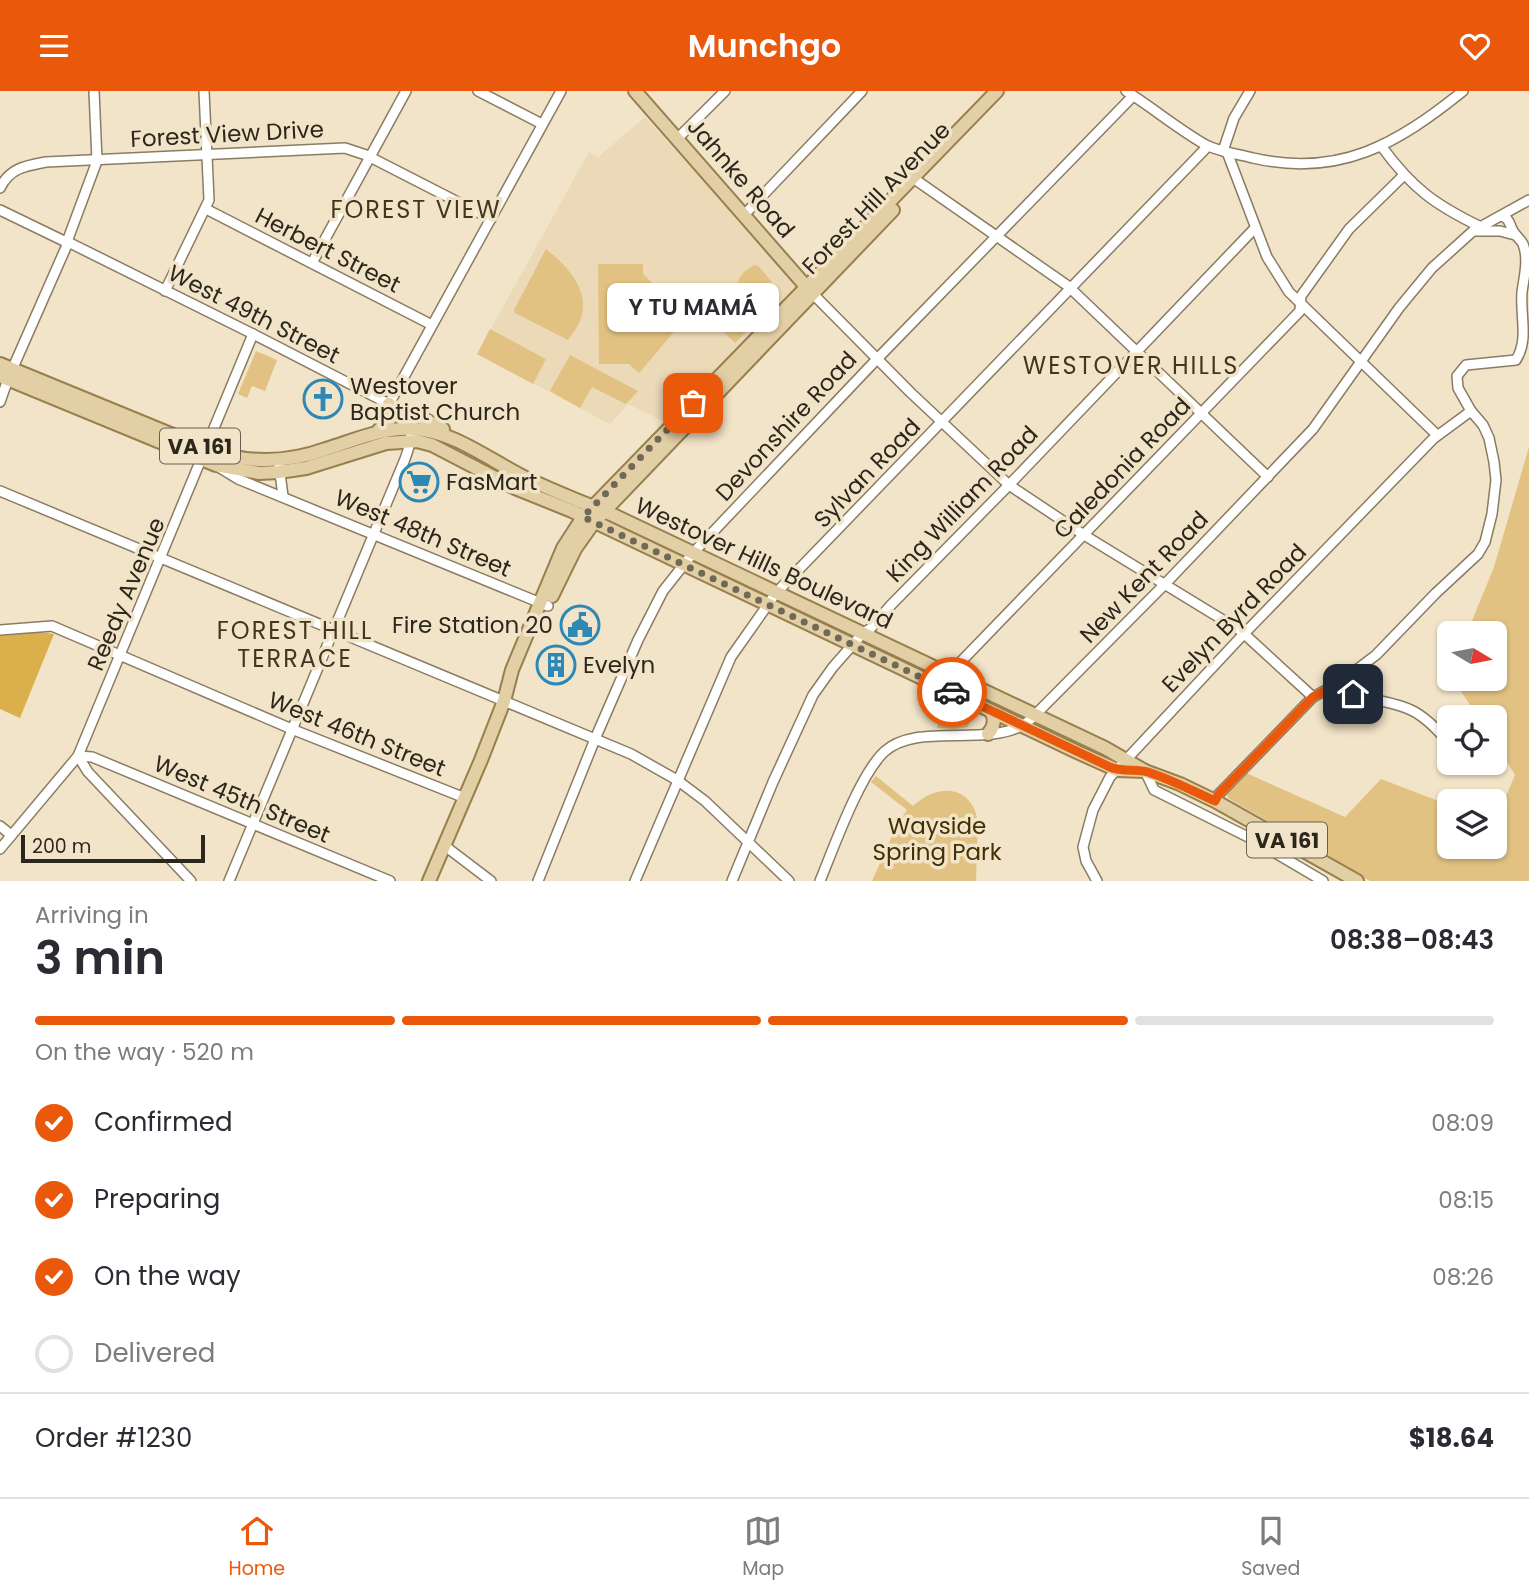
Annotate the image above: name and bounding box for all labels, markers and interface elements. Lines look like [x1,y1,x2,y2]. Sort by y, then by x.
text: Munchgo [688,23,841,68]
icon: menu [35,27,73,65]
icon: heart [1456,27,1494,65]
street label: Jahnke Road [680,111,802,245]
street label: Forest View Drive [129,113,325,155]
street label: Forest Hill Avenue [795,115,957,281]
district label: FOREST VIEW [330,193,502,226]
street label: Herbert Street [250,200,406,300]
street label: West 49th Street [163,257,345,371]
callout: Y TU MAMÁ [607,284,779,333]
text: Y TU MAMÁ [628,291,758,323]
street label: Devonshire Road [708,344,864,508]
district label: WESTOVER HILLS [1023,349,1239,382]
place label: Westover Baptist Church [350,370,520,428]
pin [663,373,723,433]
church icon: Westover Baptist Church [302,378,344,420]
icon: bag [674,384,712,422]
street label: Caledonia Road [1046,390,1198,546]
street label: Sylvan Road [806,411,928,535]
street label: King William Road [879,419,1045,589]
road number: VA 161 [160,429,240,463]
supermarket icon: FasMart [398,461,440,503]
place label: FasMart [446,466,537,498]
street label: West 48th Street [330,481,516,585]
street label: Westover Hills Boulevard [630,489,898,637]
street label: New Kent Road [1073,504,1215,650]
street label: Reedy Avenue [79,512,173,676]
street label: Evelyn Byrd Road [1155,537,1313,699]
public building icon: Fire Station 20 [559,604,601,646]
place label: Fire Station 20 [392,609,553,641]
district label: FOREST HILL TERRACE [217,614,373,675]
north arrow [1437,621,1507,691]
map controls [1437,621,1507,859]
building icon: Evelyn [535,644,577,686]
place label: Evelyn [583,649,655,681]
courier [917,657,987,727]
pin [1323,664,1383,724]
icon: car [933,673,971,711]
icon: home [1334,675,1372,713]
street label: West 46th Street [263,684,451,784]
button: locate [1437,705,1507,775]
street label: West 45th Street [149,747,335,851]
button: layers [1437,789,1507,859]
park label: Wayside Spring Park [873,810,1002,868]
road number: VA 161 [1247,823,1327,857]
scale bar [21,832,205,864]
text: 200 m [32,833,91,860]
text: Arriving in [35,899,149,931]
text: 08:38–08:43 [1330,922,1494,958]
text: 3 min [35,926,165,990]
text: On the way · 520 m [35,1036,254,1068]
icon: check [35,1104,73,1142]
text: Confirmed [94,1104,232,1140]
text: 08:09 [1431,1107,1494,1139]
icon: check [35,1181,73,1219]
text: Preparing [94,1181,220,1217]
text: 08:15 [1438,1184,1494,1216]
icon: check [35,1258,73,1296]
text: On the way [94,1258,241,1294]
text: 08:26 [1432,1261,1494,1293]
text: Delivered [94,1335,215,1371]
text: Order #1230 [35,1420,192,1456]
text: $18.64 [1409,1420,1494,1456]
tab: Home [228,1512,285,1583]
tab: Map [742,1512,784,1583]
tab: Saved [1241,1512,1300,1583]

